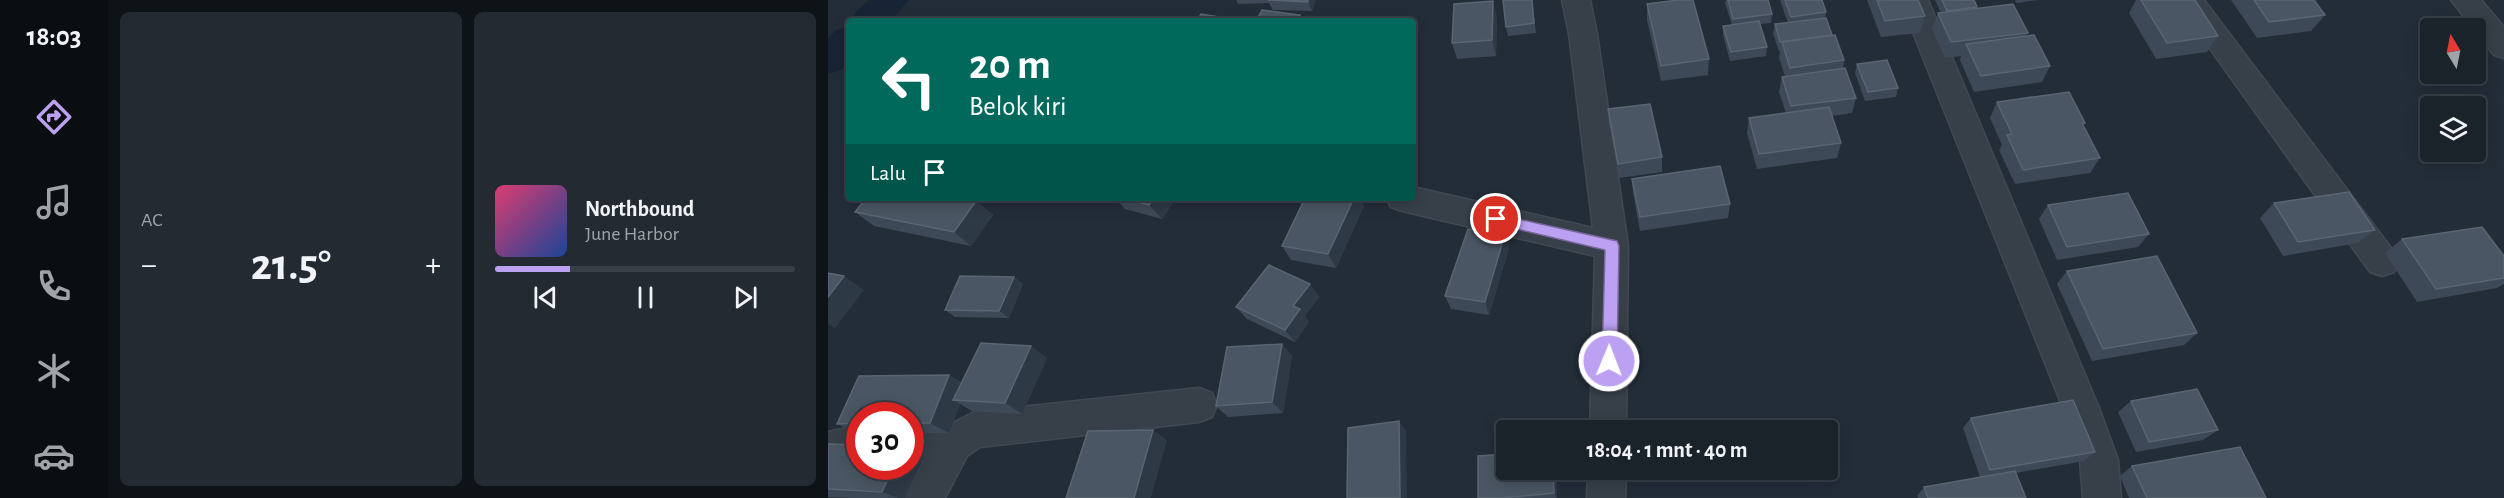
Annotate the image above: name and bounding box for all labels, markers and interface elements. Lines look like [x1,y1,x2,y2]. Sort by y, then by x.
north arrow [2420,18,2486,84]
map controls [2420,18,2486,162]
text: 18:03 [27,23,81,50]
icon: left [870,42,948,120]
text: 20 m [969,44,1051,86]
text: Belok kiri [969,93,1066,120]
icon: directions [33,96,75,138]
button: layers [2420,96,2486,162]
icon: arrive [918,156,951,189]
text: Lalu [870,162,906,184]
icon: music [33,181,75,223]
pin [1470,193,1521,244]
text: Northbound [585,198,694,220]
icon: arrive [1479,202,1512,235]
text: AC [141,210,163,230]
text: June Harbor [585,224,679,244]
text: 21.5° [251,243,331,288]
text: − [141,249,157,282]
text: + [425,249,441,282]
icon: phone [33,265,75,307]
icon: previous [529,281,562,314]
icon: pause [629,281,662,314]
icon: next [729,281,762,314]
position arrow [1577,329,1641,393]
icon: climate [33,350,75,392]
speed limit sign: 30 [846,402,924,480]
icon: car [33,435,75,477]
text: 18:04 · 1 mnt · 40 m [1586,439,1748,461]

